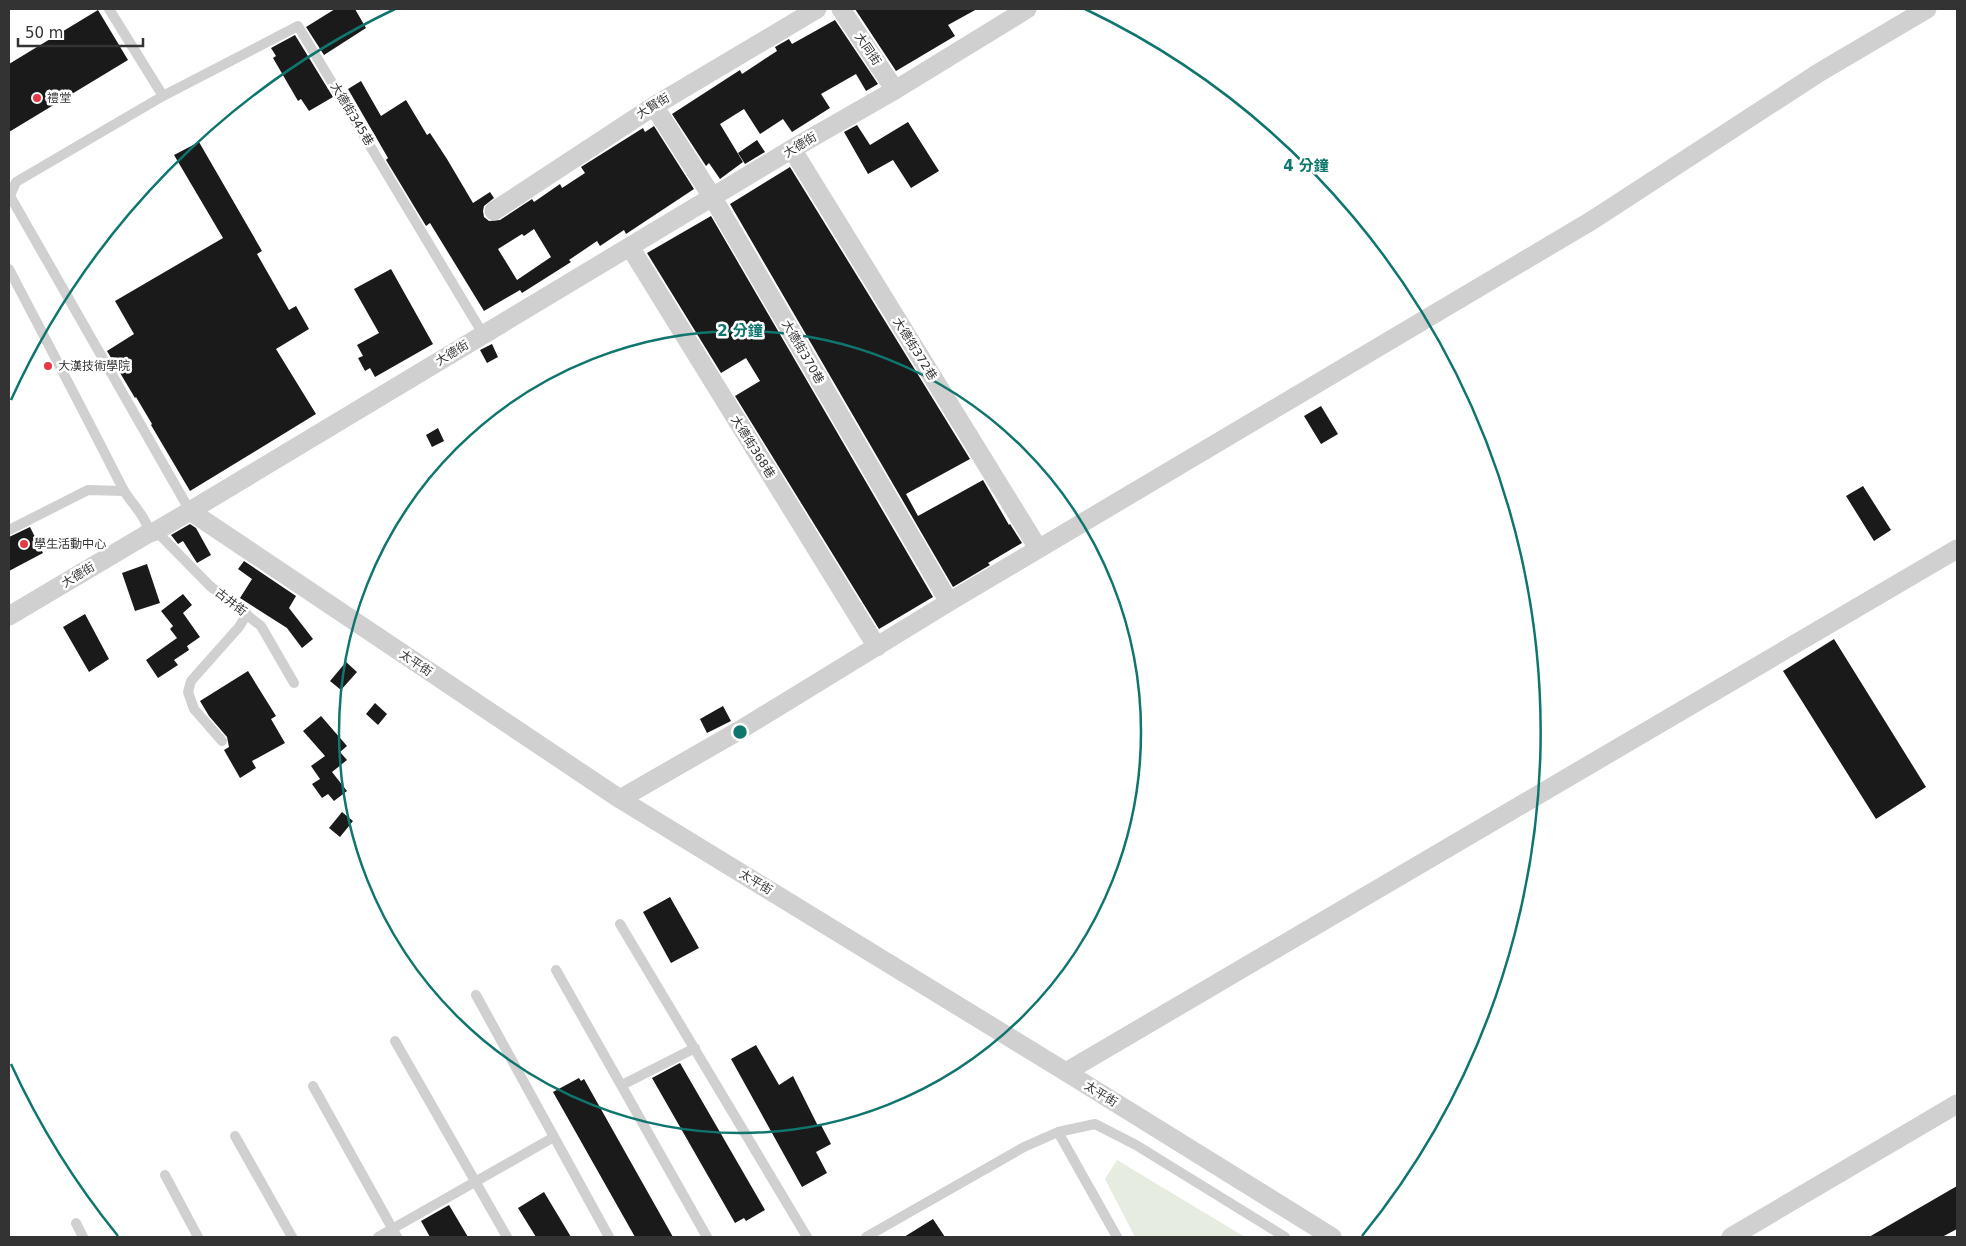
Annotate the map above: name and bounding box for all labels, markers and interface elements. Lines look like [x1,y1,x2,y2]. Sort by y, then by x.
scale bar [18,15,142,47]
text: 50 m [25,24,63,42]
street label: 大同街 [852,30,884,68]
street label: 大德街345巷 [328,80,376,148]
place label: 禮堂 [47,91,71,105]
street label: 大賢街 [634,91,672,121]
marker: 禮堂 [31,92,43,104]
street label: 大德街 [781,130,819,160]
text: 4 分鐘 [1283,157,1329,175]
street label: 大德街372巷 [890,315,940,383]
street label: 大德街370巷 [779,318,827,386]
text: 2 分鐘 [717,322,763,340]
street label: 大德街 [433,338,471,368]
place label: 大漢技術學院 [58,359,130,373]
marker: 大漢技術學院 [42,360,54,372]
street label: 大德街368巷 [728,413,778,481]
place label: 學生活動中心 [34,537,106,551]
marker: 學生活動中心 [18,538,30,550]
street label: 大德街 [59,560,97,590]
street label: 古井街 [213,585,249,619]
street label: 太平街 [397,647,435,679]
centre of rings [731,723,749,741]
street label: 太平街 [737,867,775,897]
street label: 太平街 [1082,1079,1120,1109]

